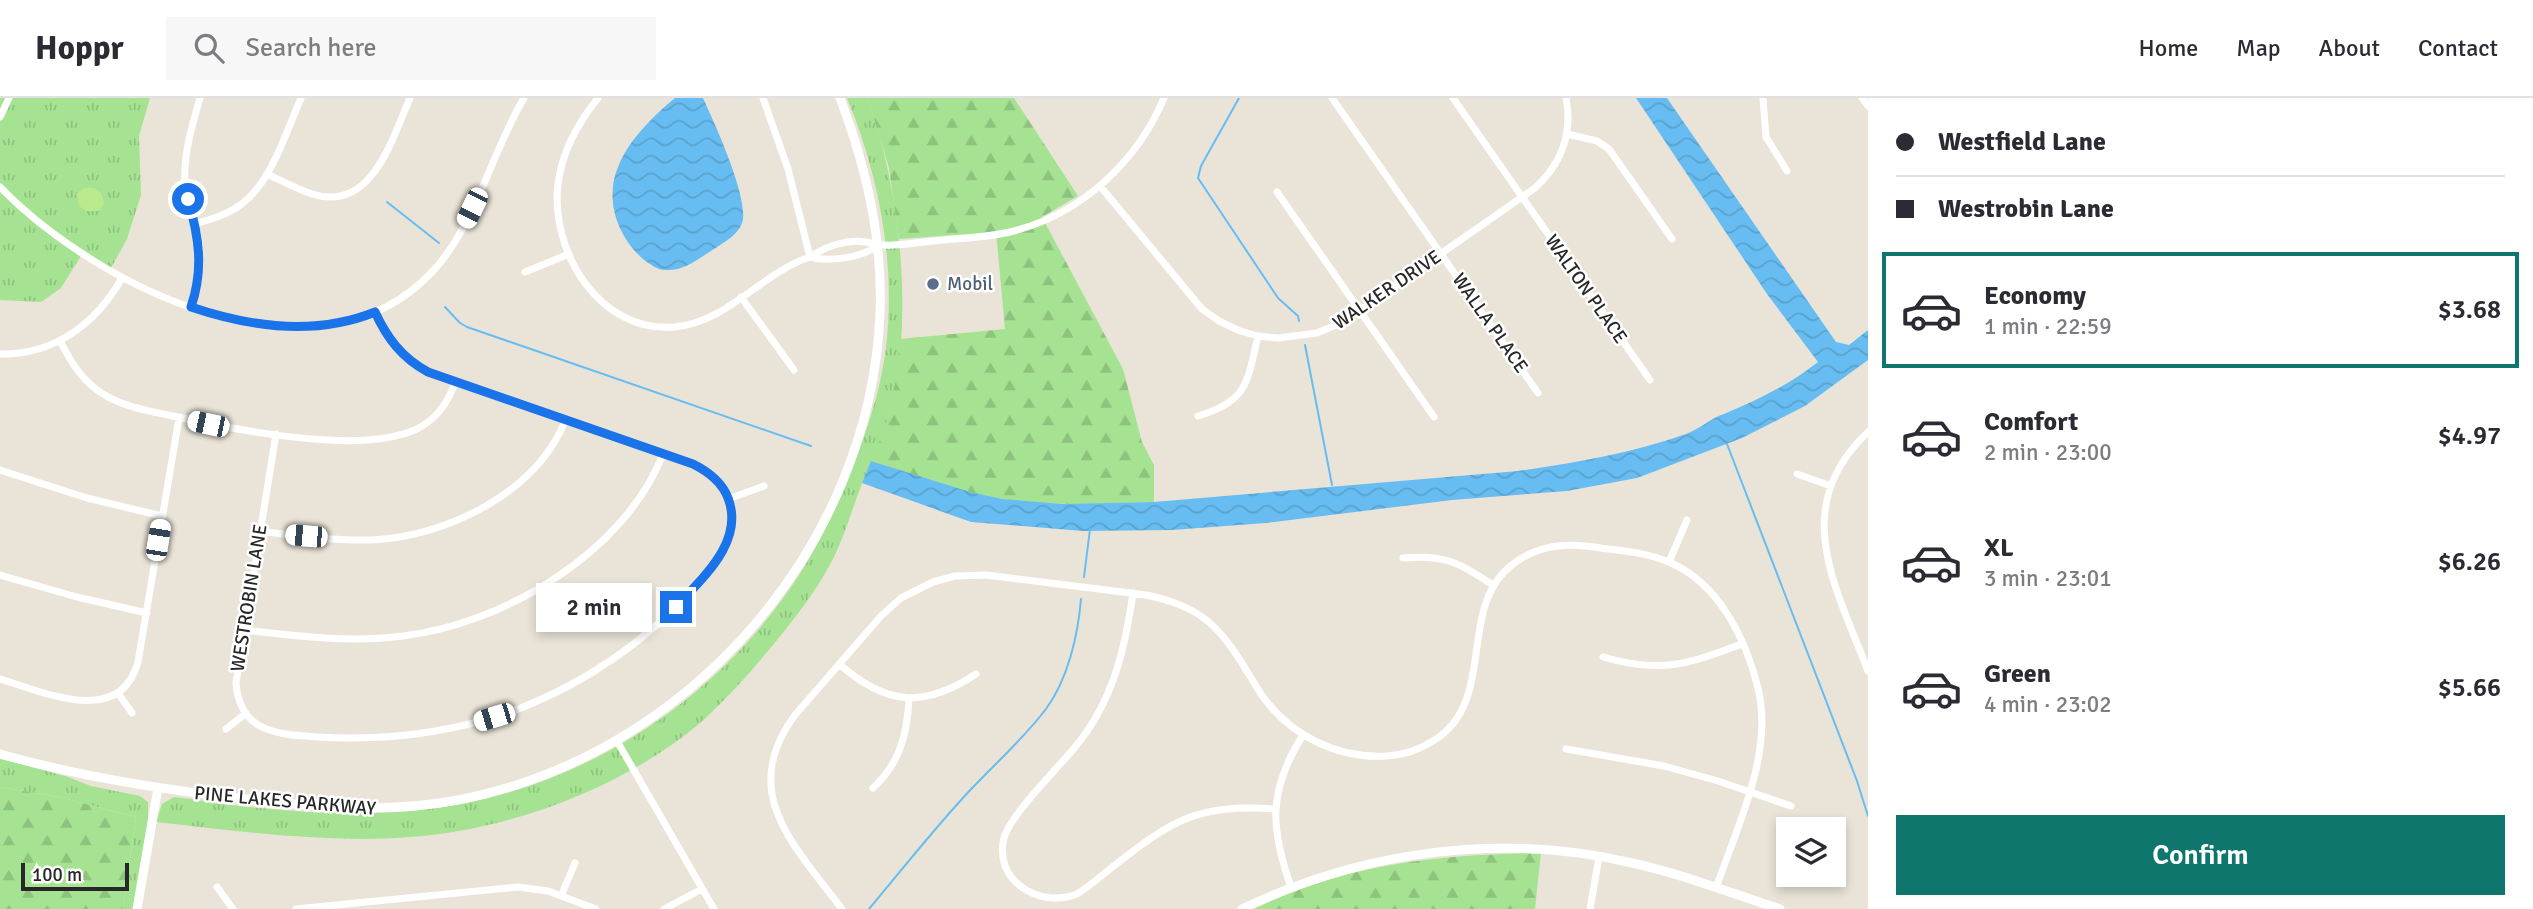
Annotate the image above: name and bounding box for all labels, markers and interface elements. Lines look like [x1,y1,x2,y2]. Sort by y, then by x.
search box [166,17,656,80]
text: Hoppr [35,28,124,69]
icon: search [190,29,228,67]
text: Search here [246,32,377,64]
text: Home [2138,33,2198,63]
text: Map [2236,33,2281,63]
text: About [2319,33,2380,63]
text: Contact [2418,33,2498,63]
text: Westfield Lane [1938,126,2106,158]
route start [172,183,204,215]
car [454,185,491,231]
text: Westrobin Lane [1938,193,2114,225]
street label: WALTON PLACE [1540,230,1632,348]
street label: WALKER DRIVE [1328,245,1446,335]
street label: WALLA PLACE [1447,268,1533,378]
place label: Mobil [947,272,993,296]
marker: Mobil [925,276,941,292]
icon: car [1900,279,1963,342]
text: Economy [1984,280,2086,312]
text: $3.68 [2438,294,2501,326]
text: 1 min · 22:59 [1984,312,2112,341]
icon: car [1900,405,1963,468]
text: Comfort [1984,406,2078,438]
car [186,409,231,439]
text: $4.97 [2438,420,2501,452]
text: 2 min · 23:00 [1984,438,2112,467]
car [145,518,172,562]
street label: WESTROBIN LANE [225,522,273,674]
car [285,524,328,548]
icon: car [1900,531,1963,594]
text: XL [1984,532,2014,564]
text: $6.26 [2438,546,2501,578]
text: 3 min · 23:01 [1984,564,2112,593]
callout: 2 min [536,582,652,632]
route end [660,591,692,623]
text: 2 min [566,593,622,622]
icon: car [1900,657,1963,720]
text: Green [1984,658,2051,690]
text: $5.66 [2438,672,2501,704]
text: 4 min · 23:02 [1984,690,2112,719]
car [471,701,518,733]
street label: PINE LAKES PARKWAY [193,781,377,821]
button: Confirm [1896,815,2505,895]
map controls [1776,817,1846,887]
button: layers [1776,817,1846,887]
scale bar [21,860,130,892]
text: 100 m [32,863,82,887]

